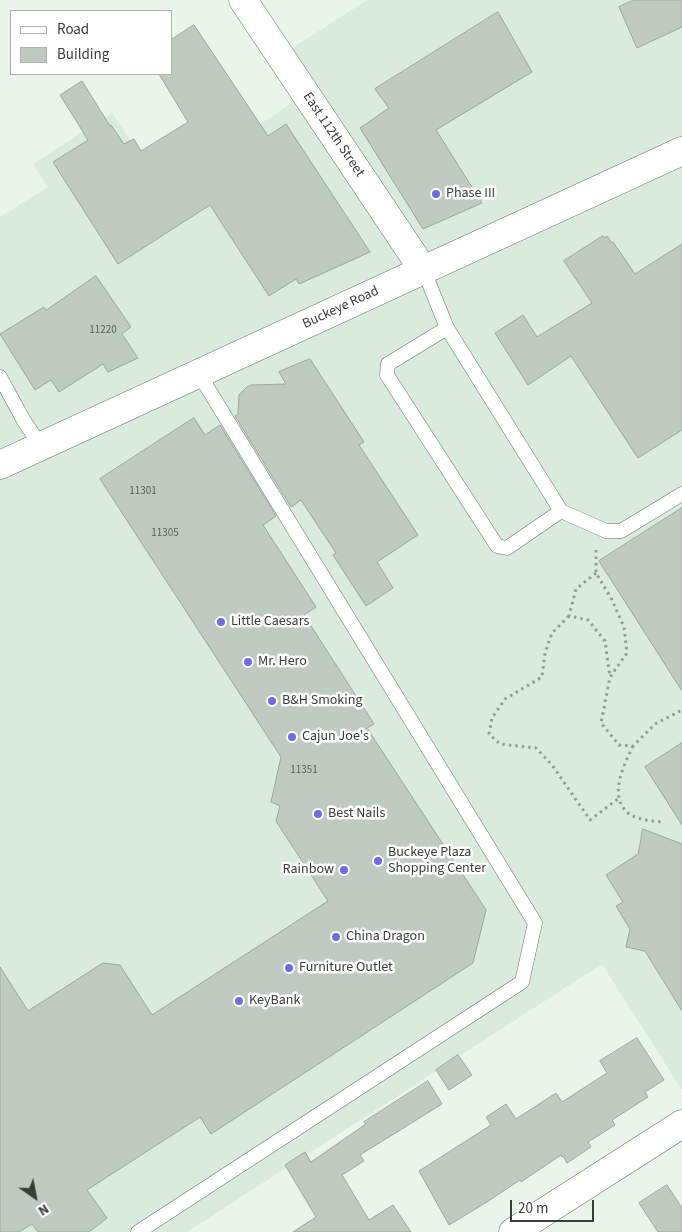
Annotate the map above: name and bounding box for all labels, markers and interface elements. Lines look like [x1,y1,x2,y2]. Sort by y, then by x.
legend [10,10,172,75]
text: Road [57,19,89,40]
text: Building [57,44,109,65]
street label: East 112th Street [298,89,368,181]
place label: Phase III [446,186,495,202]
marker: Phase III [430,188,442,200]
street label: Buckeye Road [300,283,382,333]
house number: 11220 [89,324,117,338]
house number: 11301 [129,485,157,499]
house number: 11305 [151,527,179,541]
place label: Little Caesars [231,614,309,630]
marker: Little Caesars [215,616,227,628]
place label: Mr. Hero [258,654,307,670]
marker: Mr. Hero [242,656,254,668]
place label: B&H Smoking [282,693,362,709]
marker: B&H Smoking [266,695,278,707]
place label: Cajun Joe's [302,729,369,745]
marker: Cajun Joe's [286,731,298,743]
house number: 11351 [290,764,318,778]
place label: Best Nails [328,806,385,822]
marker: Best Nails [312,808,324,820]
place label: Buckeye Plaza Shopping Center [388,845,486,878]
marker: Buckeye Plaza Shopping Center [372,855,384,867]
place label: Rainbow [283,862,334,878]
marker: Rainbow [338,864,350,876]
place label: China Dragon [346,929,425,945]
marker: China Dragon [330,931,342,943]
place label: Furniture Outlet [299,960,393,976]
marker: Furniture Outlet [283,962,295,974]
place label: KeyBank [249,993,300,1009]
marker: KeyBank [233,995,245,1007]
north arrow [10,1172,60,1222]
scale bar [512,1190,596,1222]
text: 20 m [518,1198,548,1219]
text: N [34,1199,53,1221]

